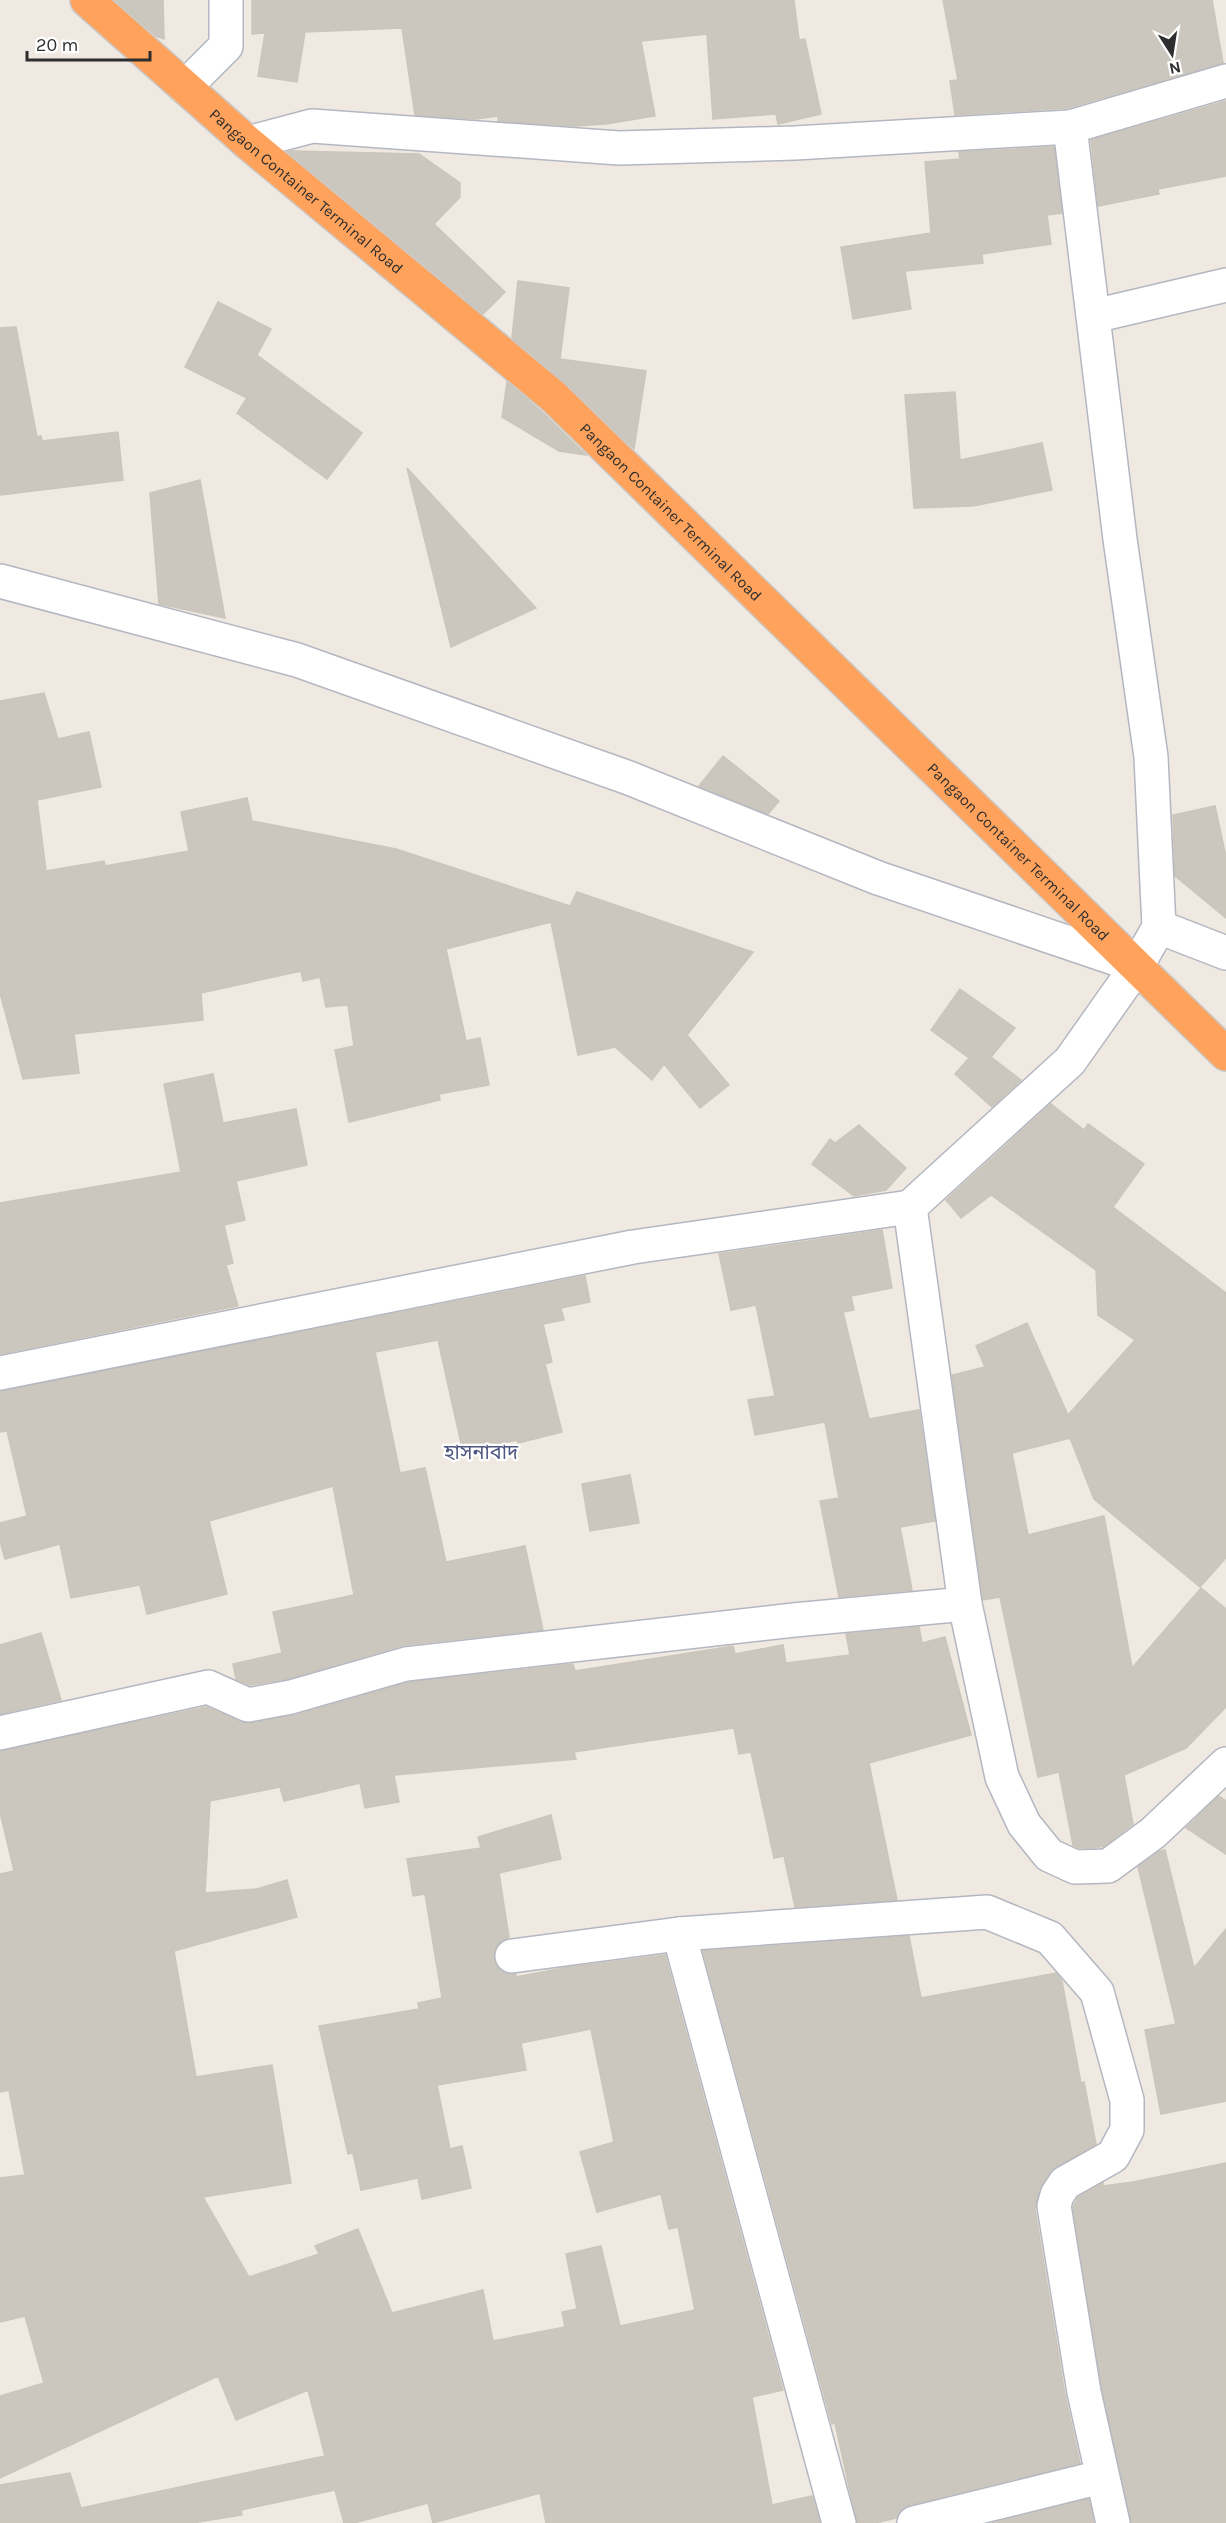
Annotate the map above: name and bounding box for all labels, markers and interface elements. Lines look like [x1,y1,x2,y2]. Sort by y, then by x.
scale bar [27,24,150,62]
north arrow [1142,24,1202,84]
text: 20 m [36,34,78,56]
text: N [1167,58,1183,79]
street label: Pangaon Container Terminal Road [206,105,407,278]
street label: Pangaon Container Terminal Road [576,419,766,605]
street label: Pangaon Container Terminal Road [923,759,1113,945]
district label: হাসনাবাদ [443,1441,519,1464]

